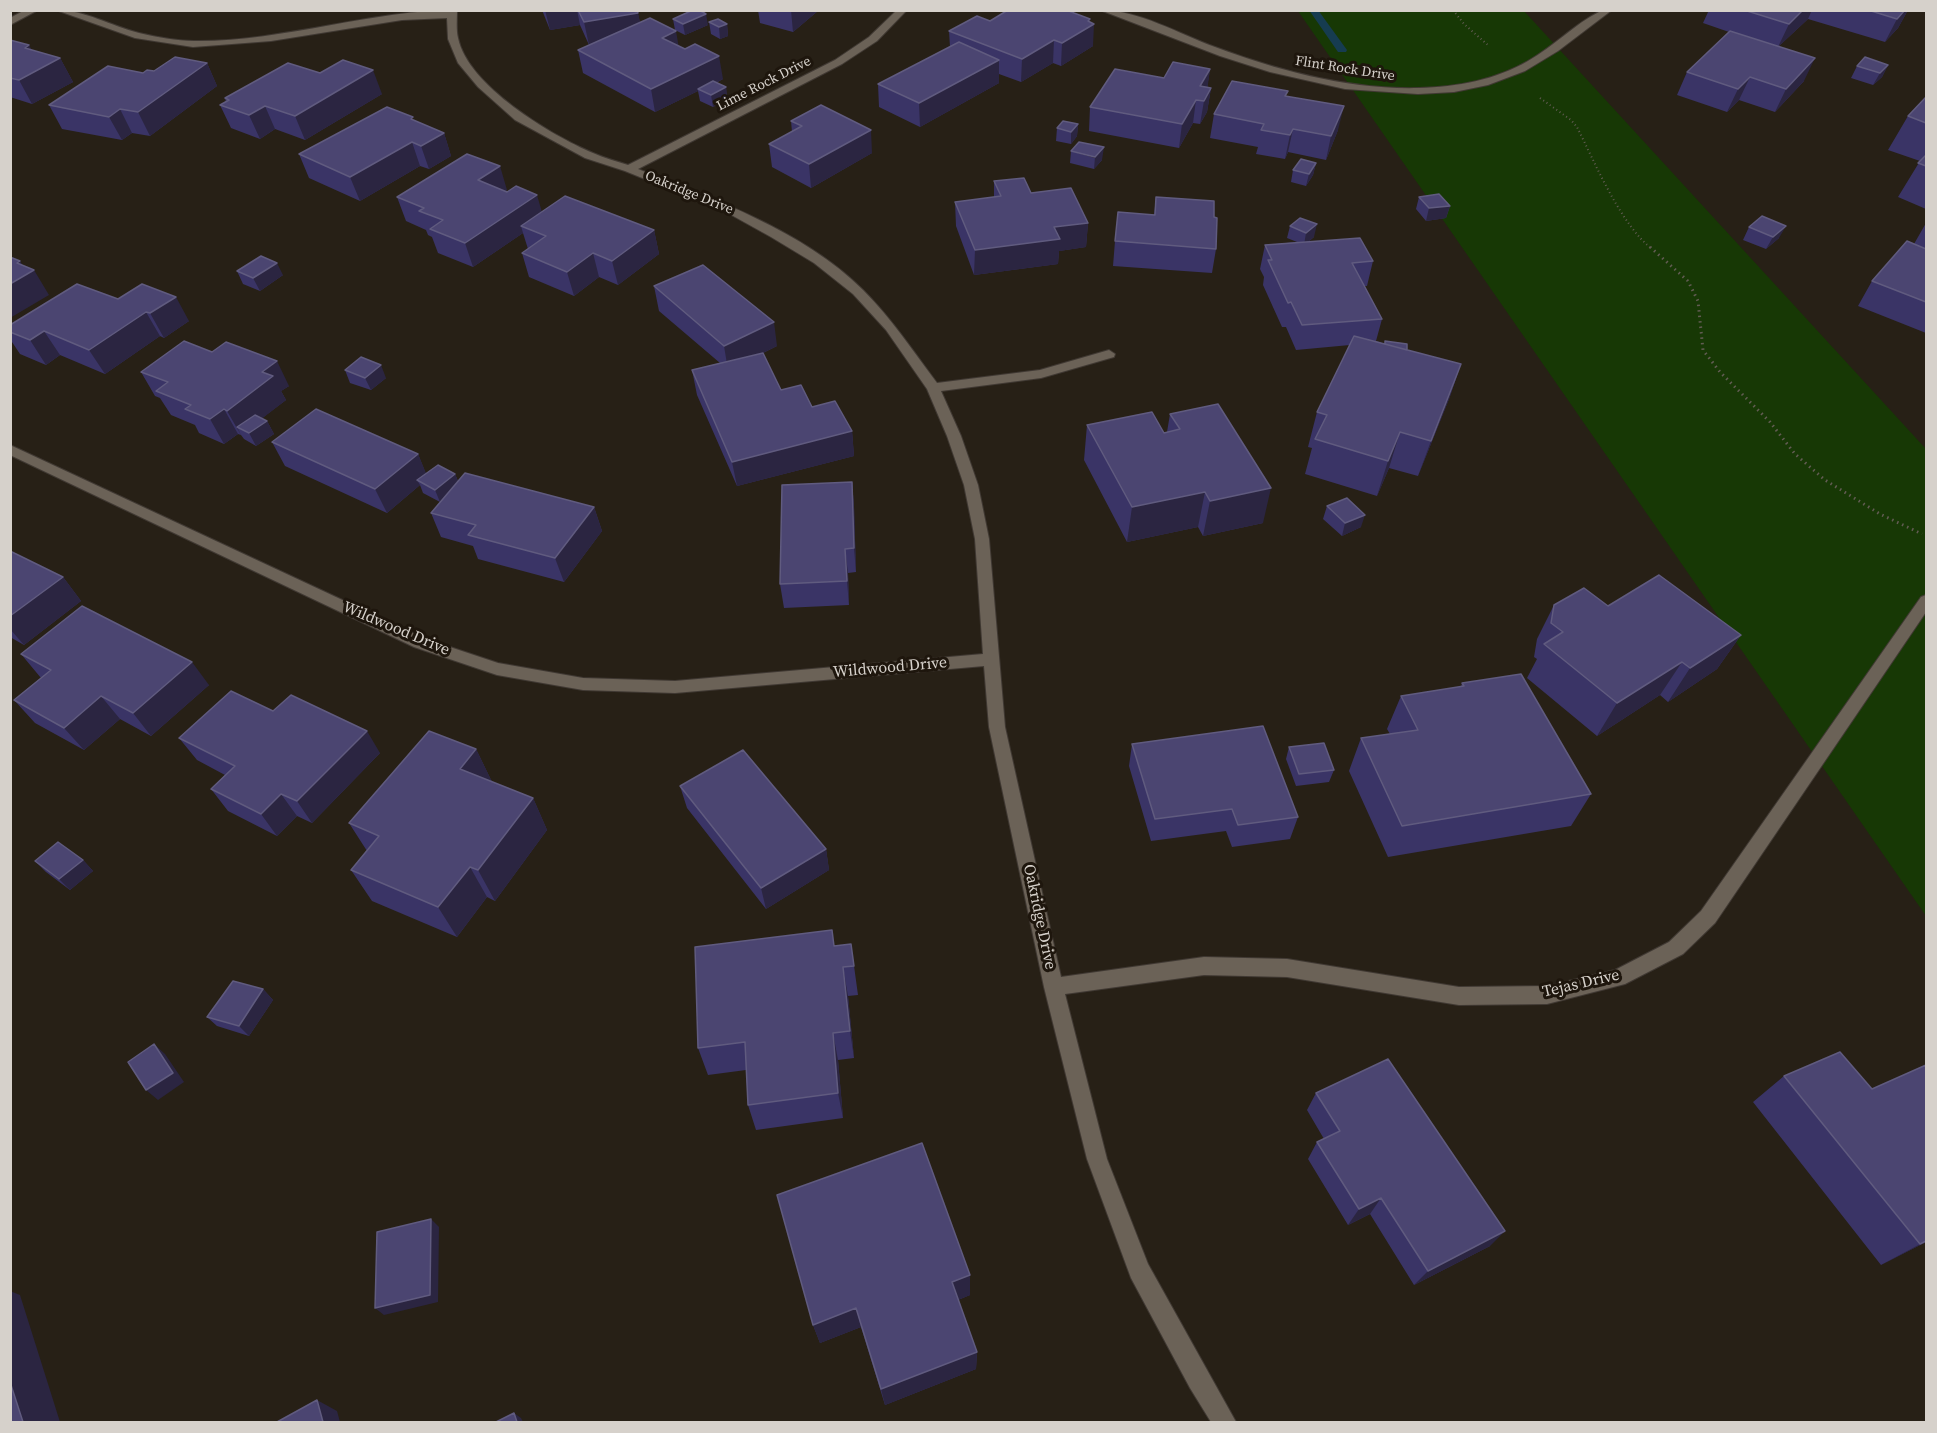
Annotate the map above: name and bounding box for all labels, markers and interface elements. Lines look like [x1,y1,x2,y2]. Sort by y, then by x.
street label: Lime Rock Drive [714,53,814,115]
street label: Flint Rock Drive [1294,53,1396,85]
street label: Oakridge Drive [642,168,736,218]
street label: Wildwood Drive [340,598,452,660]
street label: Wildwood Drive [832,653,948,683]
street label: Oakridge Drive [1018,863,1060,971]
street label: Tejas Drive [1541,966,1621,1002]

